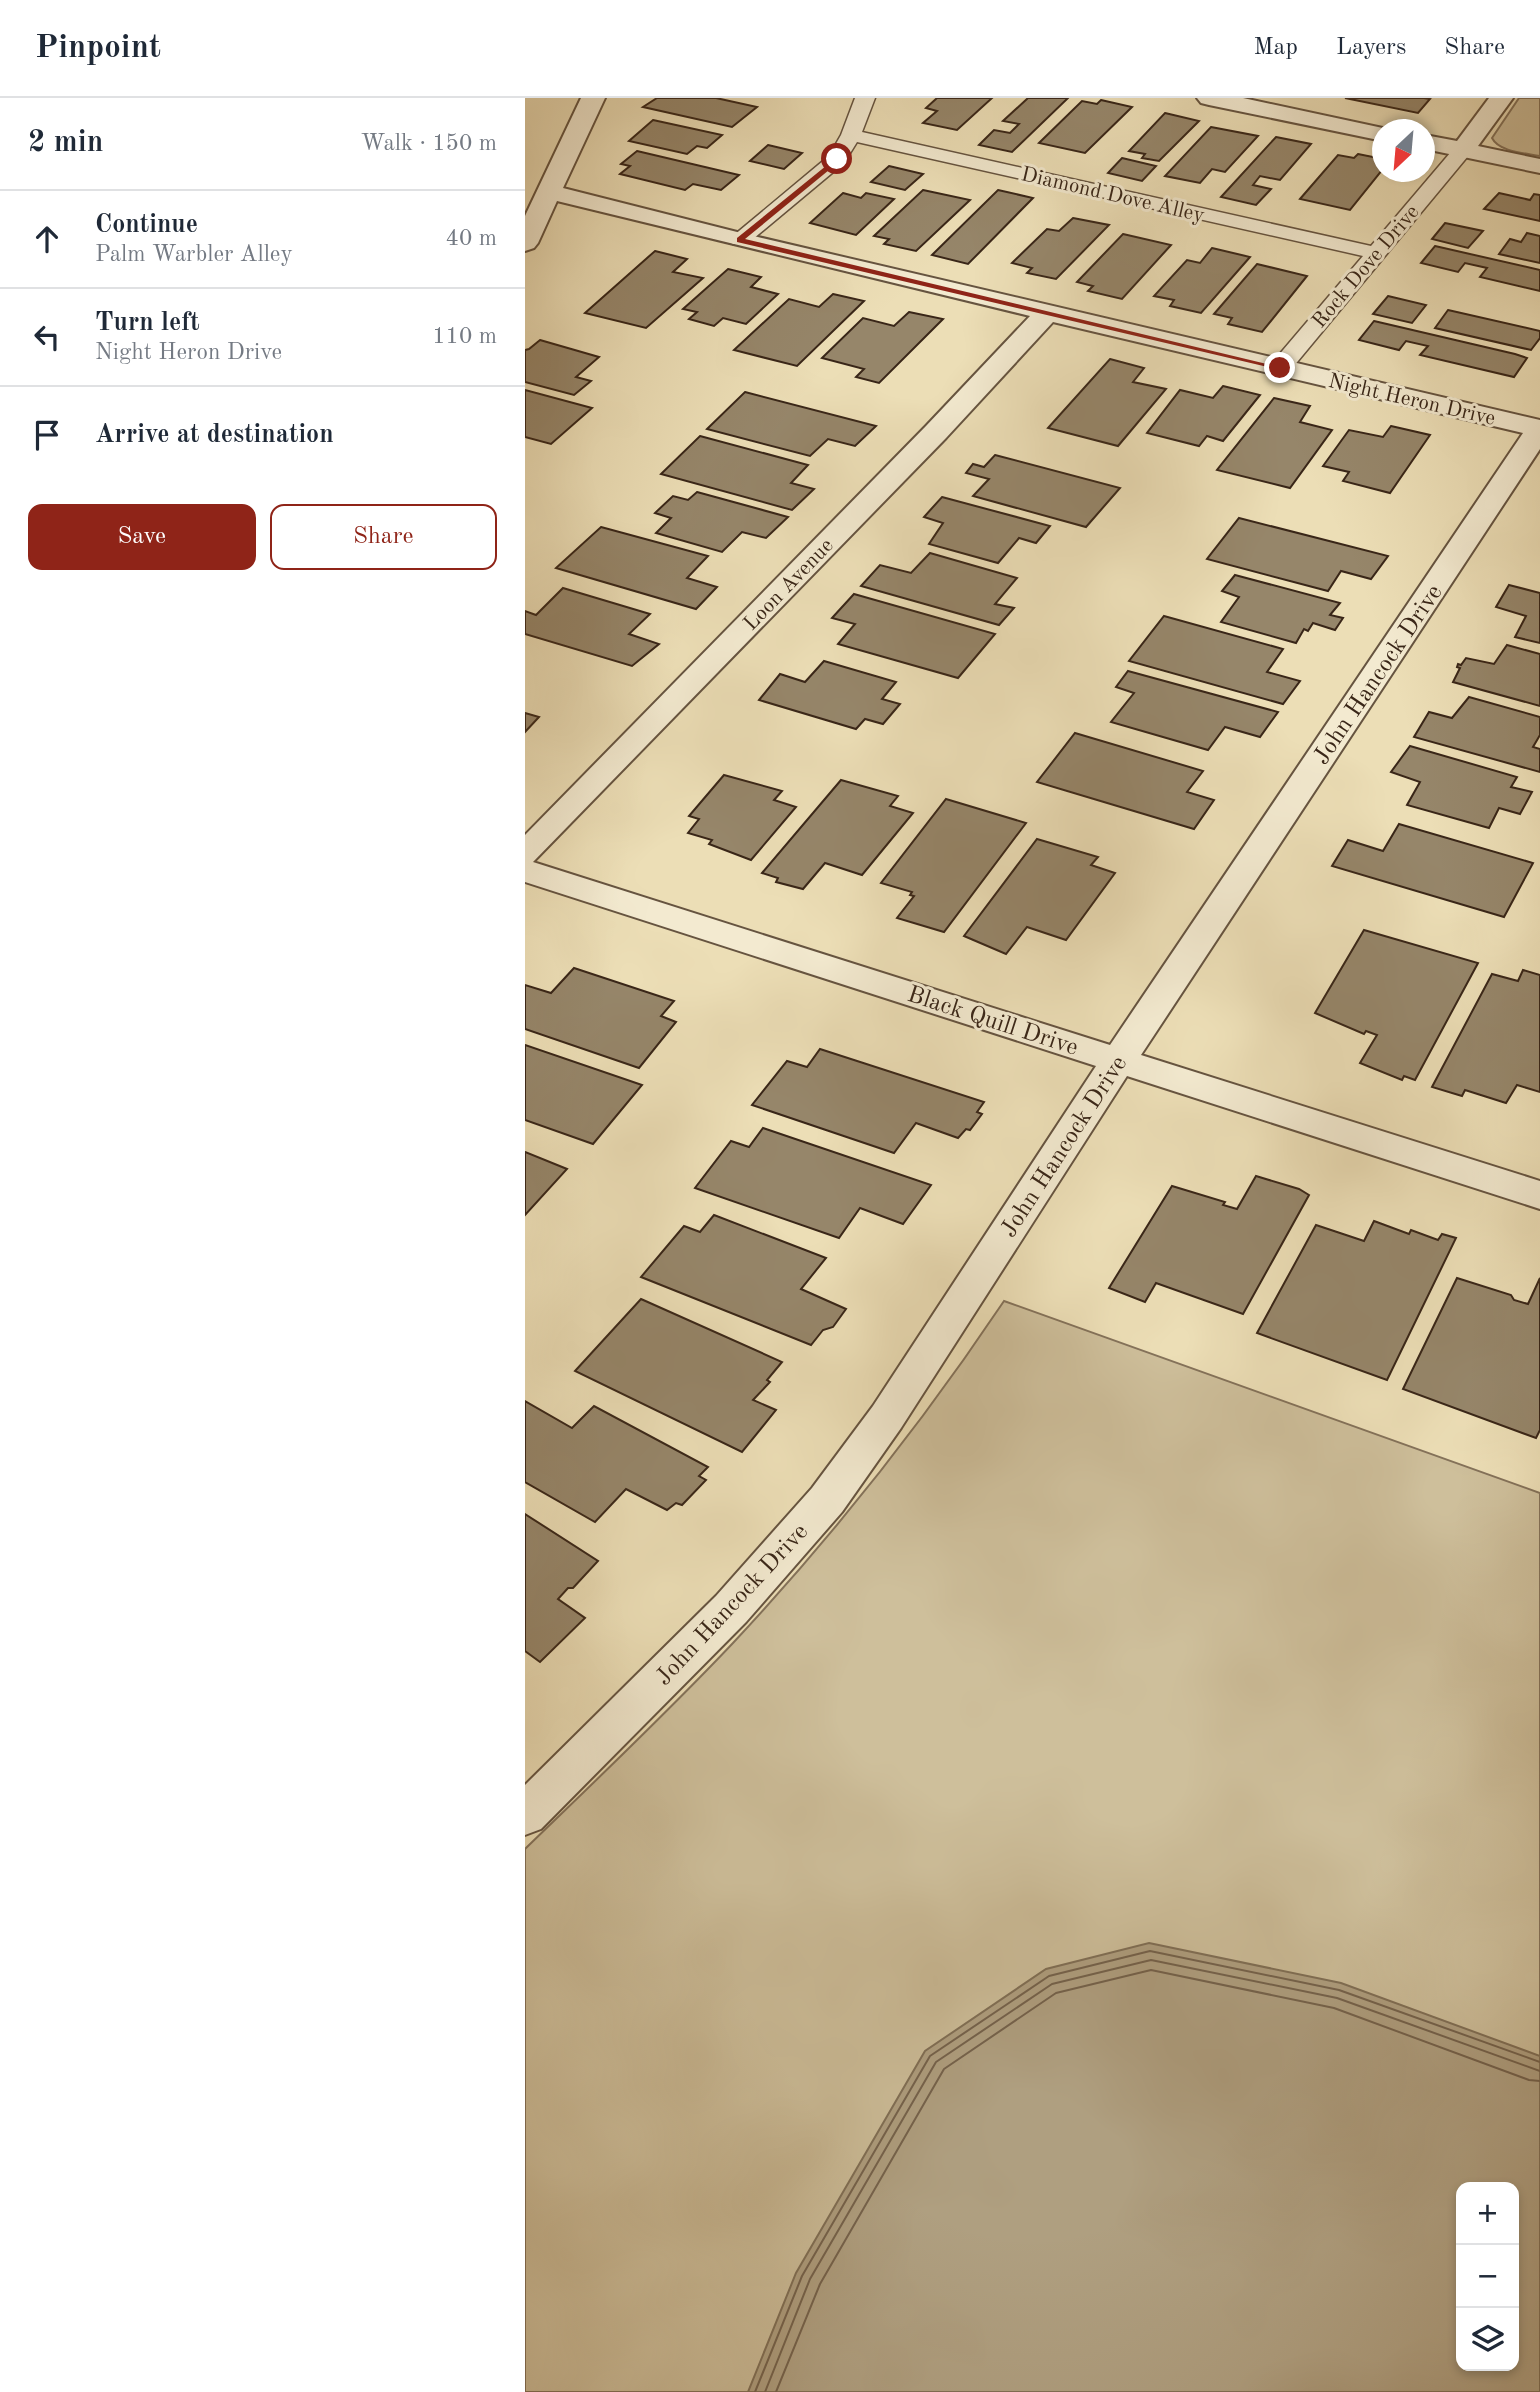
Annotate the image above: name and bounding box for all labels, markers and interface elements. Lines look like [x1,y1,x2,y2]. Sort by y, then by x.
text: Pinpoint [35,32,161,65]
text: Map [1254,36,1298,60]
text: Layers [1336,36,1406,60]
text: Share [1444,36,1505,60]
north arrow [1372,119,1435,182]
text: 2 min [28,128,103,158]
text: Walk · 150 m [361,132,497,155]
route start [821,143,852,174]
street label: Diamond Dove Alley [1019,164,1206,227]
street label: Rock Dove Drive [1309,201,1424,332]
text: Continue [95,212,198,238]
icon: ahead [28,220,66,258]
text: 40 m [446,227,497,250]
text: Palm Warbler Alley [95,243,293,266]
text: Turn left [95,310,200,336]
icon: left [28,318,66,356]
text: 110 m [432,325,497,348]
text: Night Heron Drive [95,341,282,364]
route end [1264,352,1295,383]
street label: Night Heron Drive [1326,371,1497,430]
icon: arrive [28,416,66,454]
text: Arrive at destination [95,422,334,448]
button: Save [28,504,256,570]
button: Share [270,504,497,570]
street label: Loon Avenue [740,535,838,635]
street label: John Hancock Drive [1310,581,1448,769]
street label: Black Quill Drive [904,983,1081,1061]
street label: John Hancock Drive [997,1052,1132,1242]
street label: John Hancock Drive [652,1520,813,1691]
map controls [1456,2182,1519,2371]
button: + [1456,2182,1519,2245]
button: − [1456,2245,1519,2308]
button: layers [1456,2308,1519,2371]

